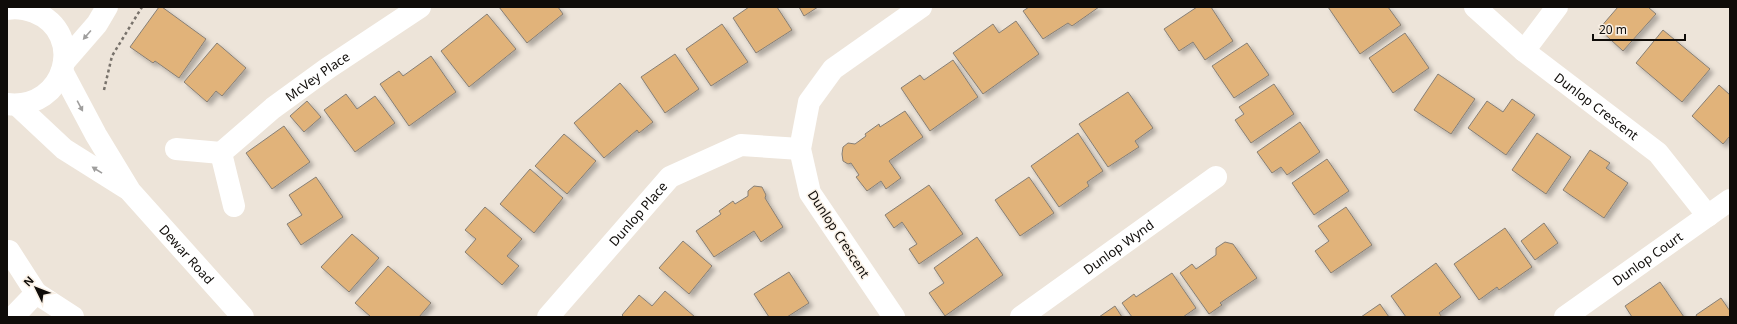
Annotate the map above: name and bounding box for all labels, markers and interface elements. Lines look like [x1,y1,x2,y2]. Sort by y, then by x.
scale bar [1593,16,1685,42]
text: 20 m [1599,21,1627,38]
one-way arrow [82,30,91,41]
street label: McVey Place [282,47,353,105]
street label: Dunlop Crescent [1551,68,1643,144]
one-way arrow [77,100,84,112]
one-way arrow [92,166,102,174]
street label: Dunlop Place [605,178,671,250]
street label: Dunlop Crescent [804,187,874,282]
street label: Dunlop Wynd [1080,216,1157,279]
street label: Dewar Road [155,221,218,288]
street label: Dunlop Court [1609,227,1686,290]
north arrow [16,268,56,308]
text: N [20,272,37,289]

